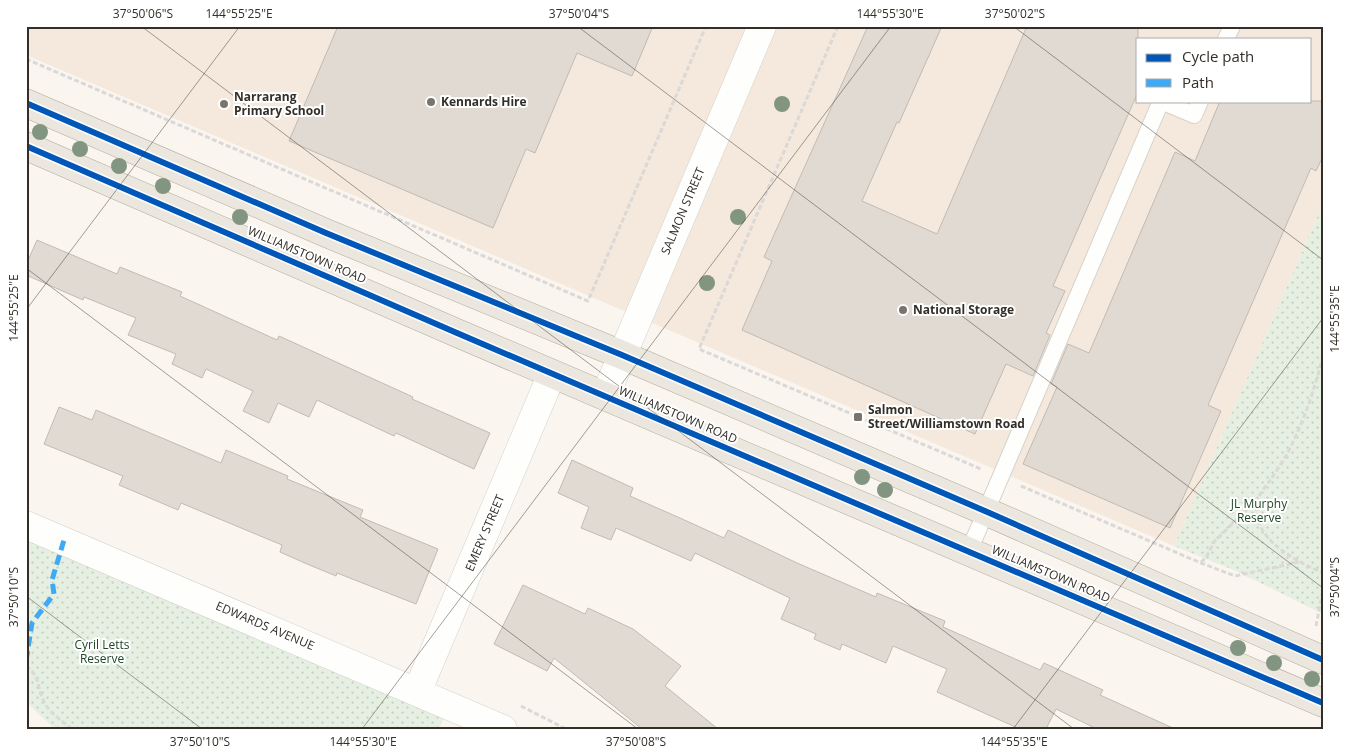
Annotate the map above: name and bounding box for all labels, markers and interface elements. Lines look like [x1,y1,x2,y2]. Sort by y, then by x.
text: 37°50'06"S [113,5,173,22]
text: 144°55'25"E [205,5,273,22]
text: 37°50'04"S [549,5,609,22]
text: 144°55'30"E [856,5,924,22]
text: 37°50'02"S [985,5,1045,22]
legend [1136,38,1312,102]
text: Cycle path [1182,46,1254,66]
text: Path [1182,72,1214,92]
place label: Narrarang Primary School [234,88,324,119]
place label: Kennards Hire [441,93,527,110]
marker: Kennards Hire [425,96,437,108]
marker: Narrarang Primary School [218,98,230,110]
street label: SALMON STREET [656,164,709,257]
street label: WILLIAMSTOWN ROAD [245,222,369,287]
text: 144°55'25"E [5,274,22,342]
text: 144°55'35"E [1326,285,1343,353]
place label: National Storage [913,301,1014,318]
marker: National Storage [897,304,909,316]
street label: WILLIAMSTOWN ROAD [616,382,740,447]
place label: Salmon Street/Williamstown Road [868,401,1025,432]
marker: Salmon Street/Williamstown Road [852,411,864,423]
street label: EMERY STREET [461,491,509,574]
park label: JL Murphy Reserve [1230,495,1288,526]
street label: WILLIAMSTOWN ROAD [989,541,1113,606]
text: 37°50'04"S [1326,557,1343,617]
text: 37°50'10"S [5,567,22,627]
street label: EDWARDS AVENUE [213,597,317,654]
park label: Cyril Letts Reserve [75,636,130,667]
text: 37°50'10"S [170,733,230,750]
text: 144°55'30"E [329,733,397,750]
text: 37°50'08"S [606,733,666,750]
text: 144°55'35"E [980,733,1048,750]

